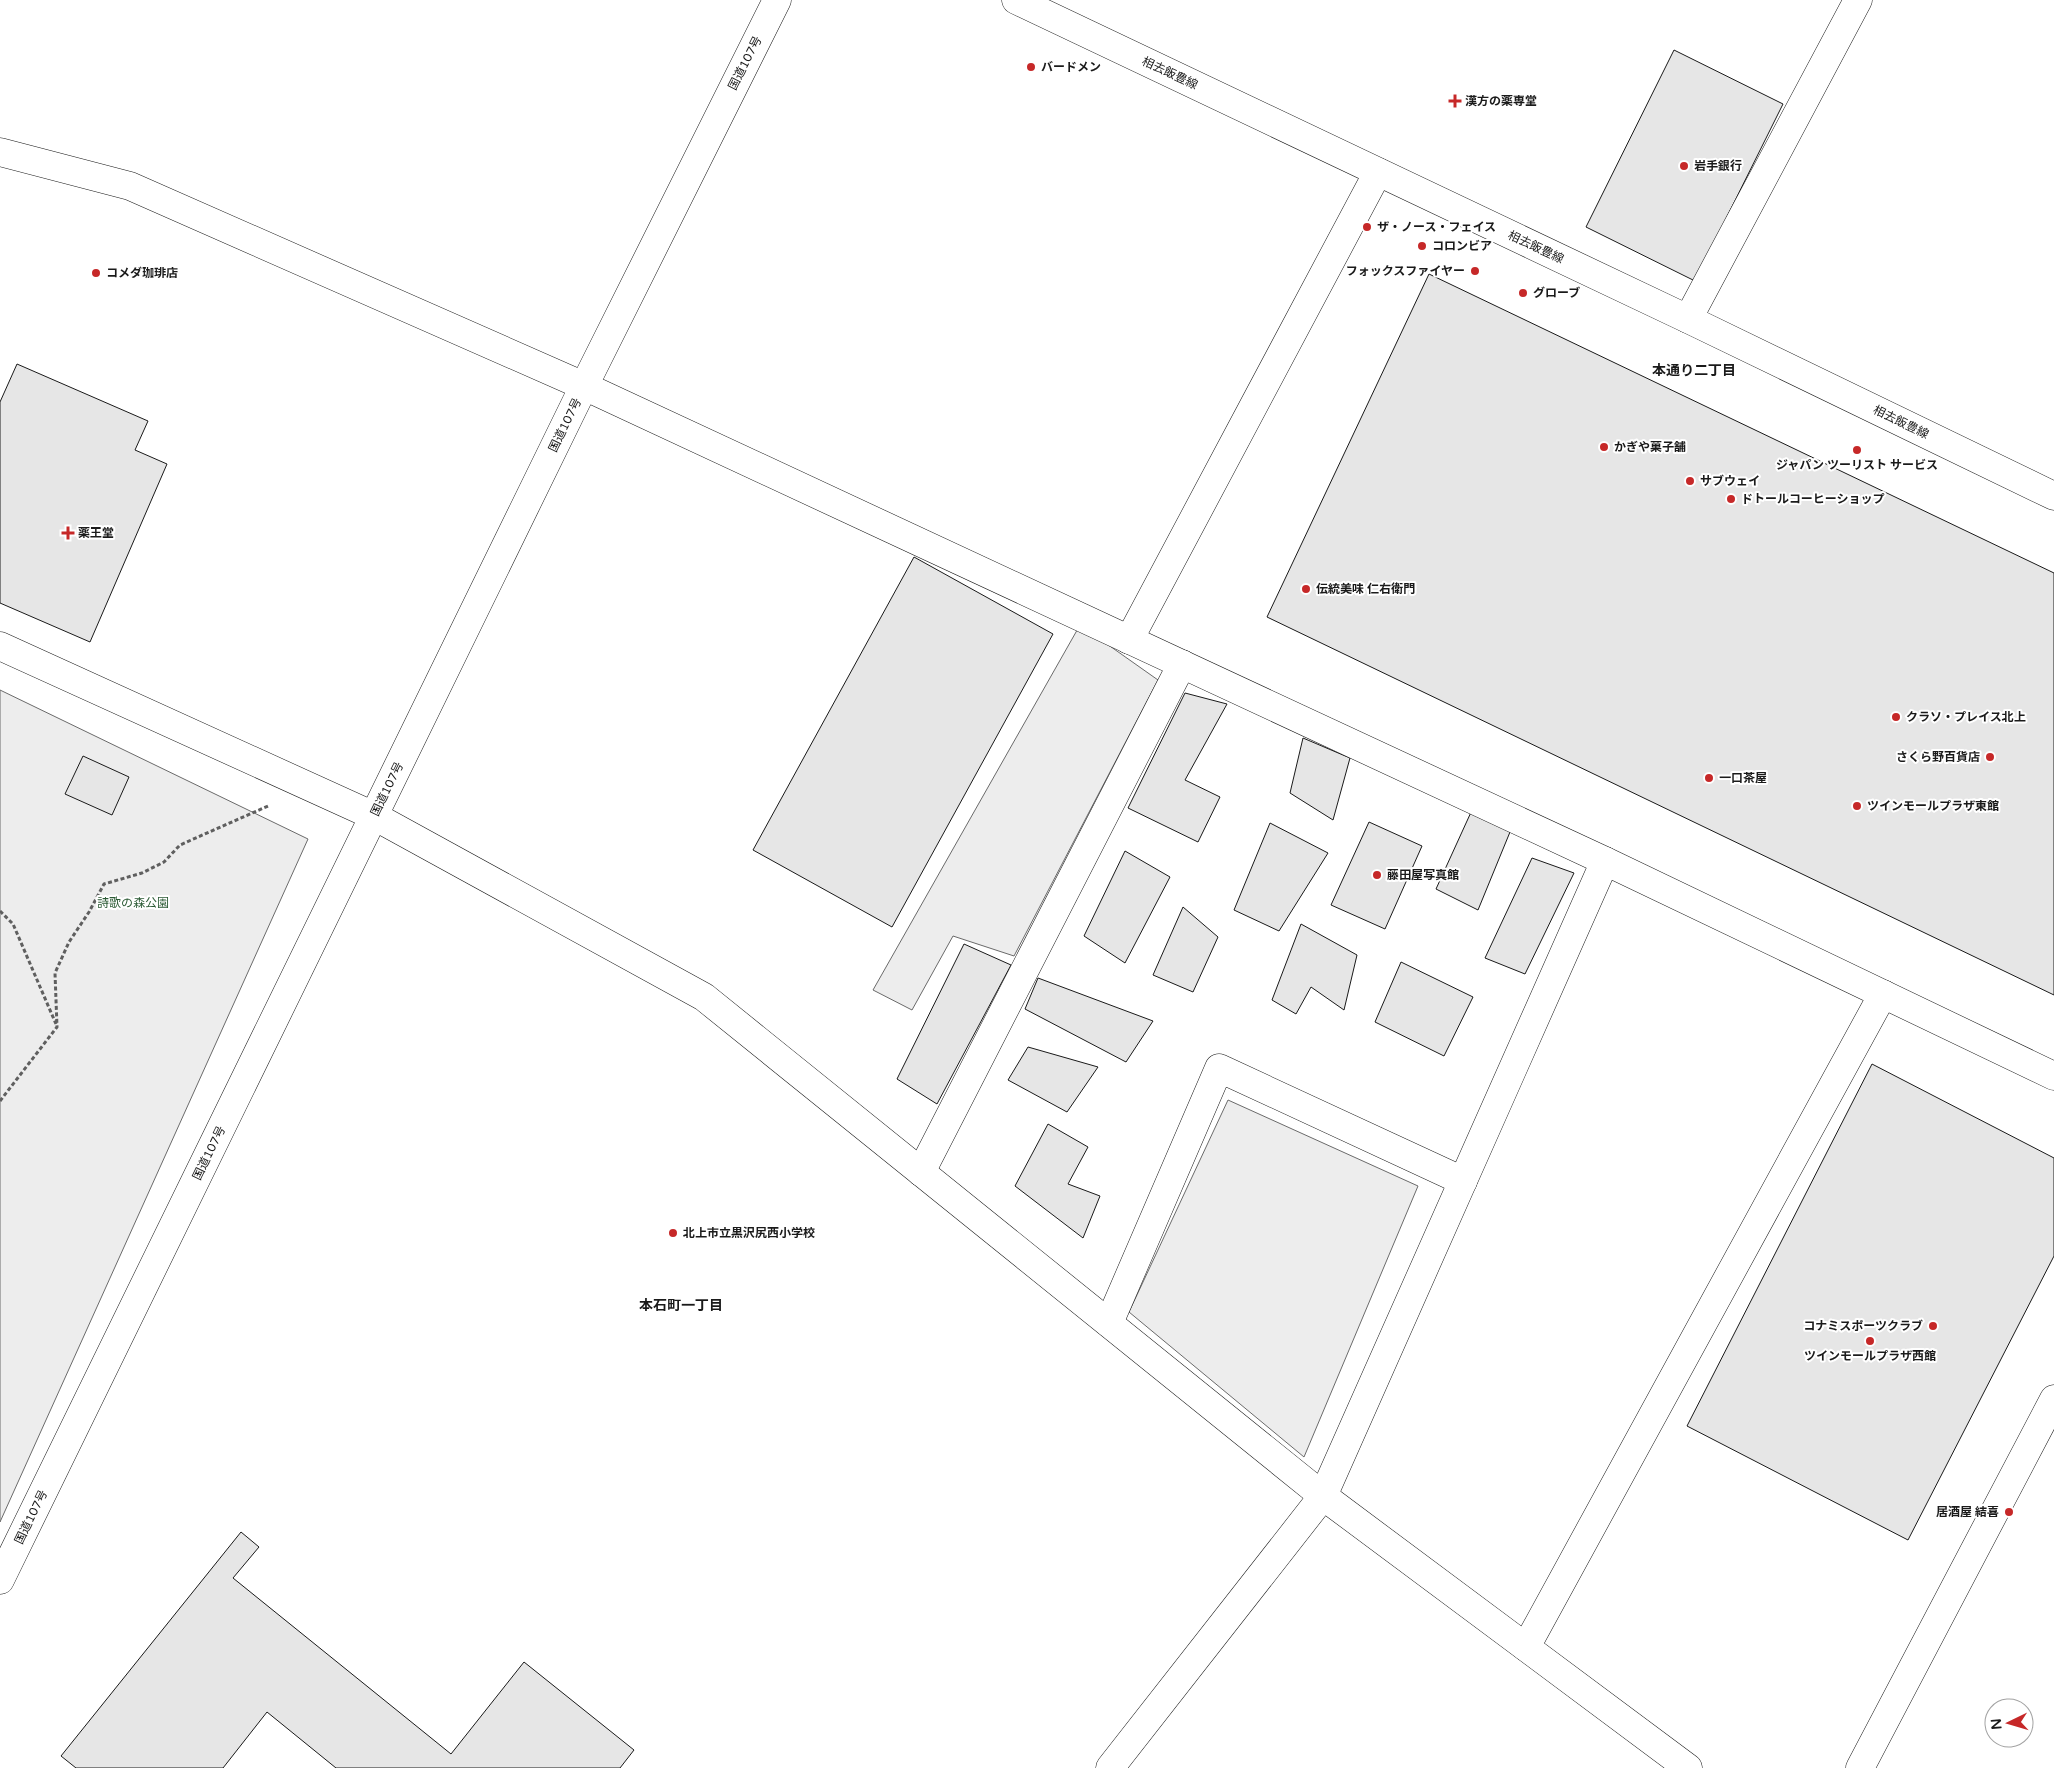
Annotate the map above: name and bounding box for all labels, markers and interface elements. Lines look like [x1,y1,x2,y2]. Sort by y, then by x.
street label: 国道107号 [725,34,765,92]
street label: 相去飯豊線 [1140,54,1200,92]
place label: バードメン [1041,60,1101,74]
marker: バードメン [1025,61,1037,73]
place label: 漢方の薬専堂 [1465,94,1537,108]
marker: 漢方の薬専堂 [1449,95,1461,107]
place label: 岩手銀行 [1694,159,1742,173]
marker: 岩手銀行 [1678,160,1690,172]
place label: ザ・ノース・フェイス [1377,220,1496,234]
marker: ザ・ノース・フェイス [1361,221,1373,233]
street label: 相去飯豊線 [1506,228,1566,266]
place label: コロンビア [1432,239,1492,253]
marker: コロンビア [1416,240,1428,252]
place label: フォックスファイヤー [1346,264,1465,278]
marker: フォックスファイヤー [1469,265,1481,277]
place label: コメダ珈琲店 [106,266,178,280]
marker: コメダ珈琲店 [90,267,102,279]
place label: グローブ [1533,286,1580,300]
marker: グローブ [1517,287,1529,299]
district label: 本通り二丁目 [1652,362,1736,379]
street label: 国道107号 [546,396,584,454]
street label: 相去飯豊線 [1871,403,1931,441]
place label: かぎや菓子舗 [1614,440,1686,454]
marker: かぎや菓子舗 [1598,441,1610,453]
marker: ジャパン ツーリスト サービス [1851,444,1863,456]
place label: ジャパン ツーリスト サービス [1776,458,1938,472]
place label: サブウェイ [1700,474,1760,488]
marker: サブウェイ [1684,475,1696,487]
place label: ドトールコーヒーショップ [1741,492,1885,506]
marker: ドトールコーヒーショップ [1725,493,1737,505]
place label: 薬王堂 [78,526,114,540]
marker: 薬王堂 [62,527,74,539]
place label: 伝統美味 仁右衛門 [1316,582,1415,596]
marker: 伝統美味 仁右衛門 [1300,583,1312,595]
place label: クラソ・プレイス北上 [1906,710,2026,724]
marker: クラソ・プレイス北上 [1890,711,1902,723]
place label: さくら野百貨店 [1896,750,1980,764]
marker: さくら野百貨店 [1984,751,1996,763]
street label: 国道107号 [368,760,406,818]
place label: 一口茶屋 [1719,771,1767,785]
marker: 一口茶屋 [1703,772,1715,784]
place label: ツインモールプラザ東館 [1867,799,1999,813]
marker: ツインモールプラザ東館 [1851,800,1863,812]
place label: 藤田屋写真館 [1387,868,1459,882]
marker: 藤田屋写真館 [1371,869,1383,881]
park label: 詩歌の森公園 [97,896,169,910]
street label: 国道107号 [190,1124,228,1182]
place label: 北上市立黒沢尻西小学校 [683,1226,815,1240]
marker: 北上市立黒沢尻西小学校 [667,1227,679,1239]
district label: 本石町一丁目 [639,1297,723,1314]
place label: コナミスポーツクラブ [1803,1319,1923,1333]
marker: コナミスポーツクラブ [1927,1320,1939,1332]
marker: ツインモールプラザ西館 [1864,1335,1876,1347]
place label: ツインモールプラザ西館 [1804,1349,1936,1363]
street label: 国道107号 [12,1488,50,1546]
place label: 居酒屋 結喜 [1936,1505,1999,1519]
marker: 居酒屋 結喜 [2003,1506,2015,1518]
north arrow [1984,1698,2034,1748]
text: N [1988,1718,2006,1730]

